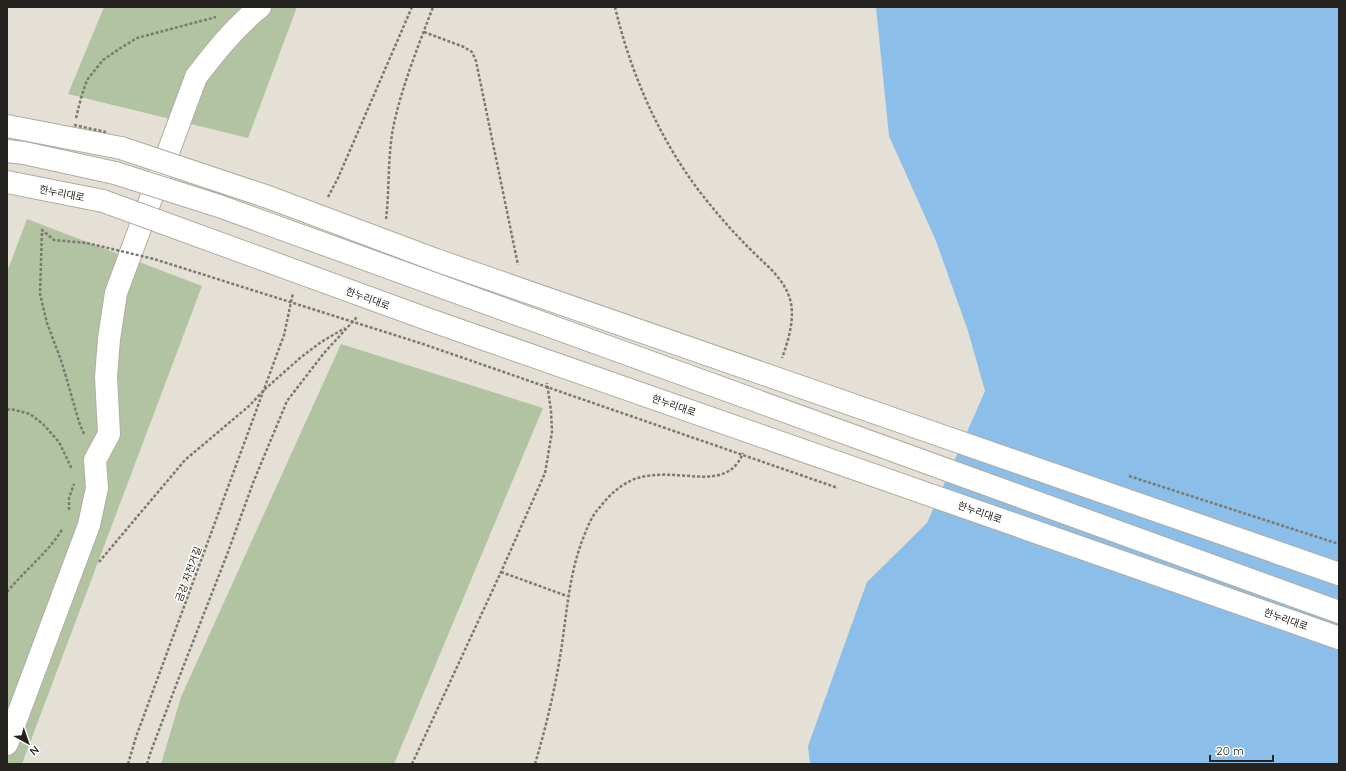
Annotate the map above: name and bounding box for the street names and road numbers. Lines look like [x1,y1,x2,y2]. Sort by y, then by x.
street label: 한누리대로 [38,183,86,204]
street label: 한누리대로 [344,284,392,312]
street label: 한누리대로 [650,392,698,419]
street label: 한누리대로 [956,499,1004,526]
street label: 금강 자전거길 [172,545,204,604]
street label: 한누리대로 [1262,606,1310,633]

